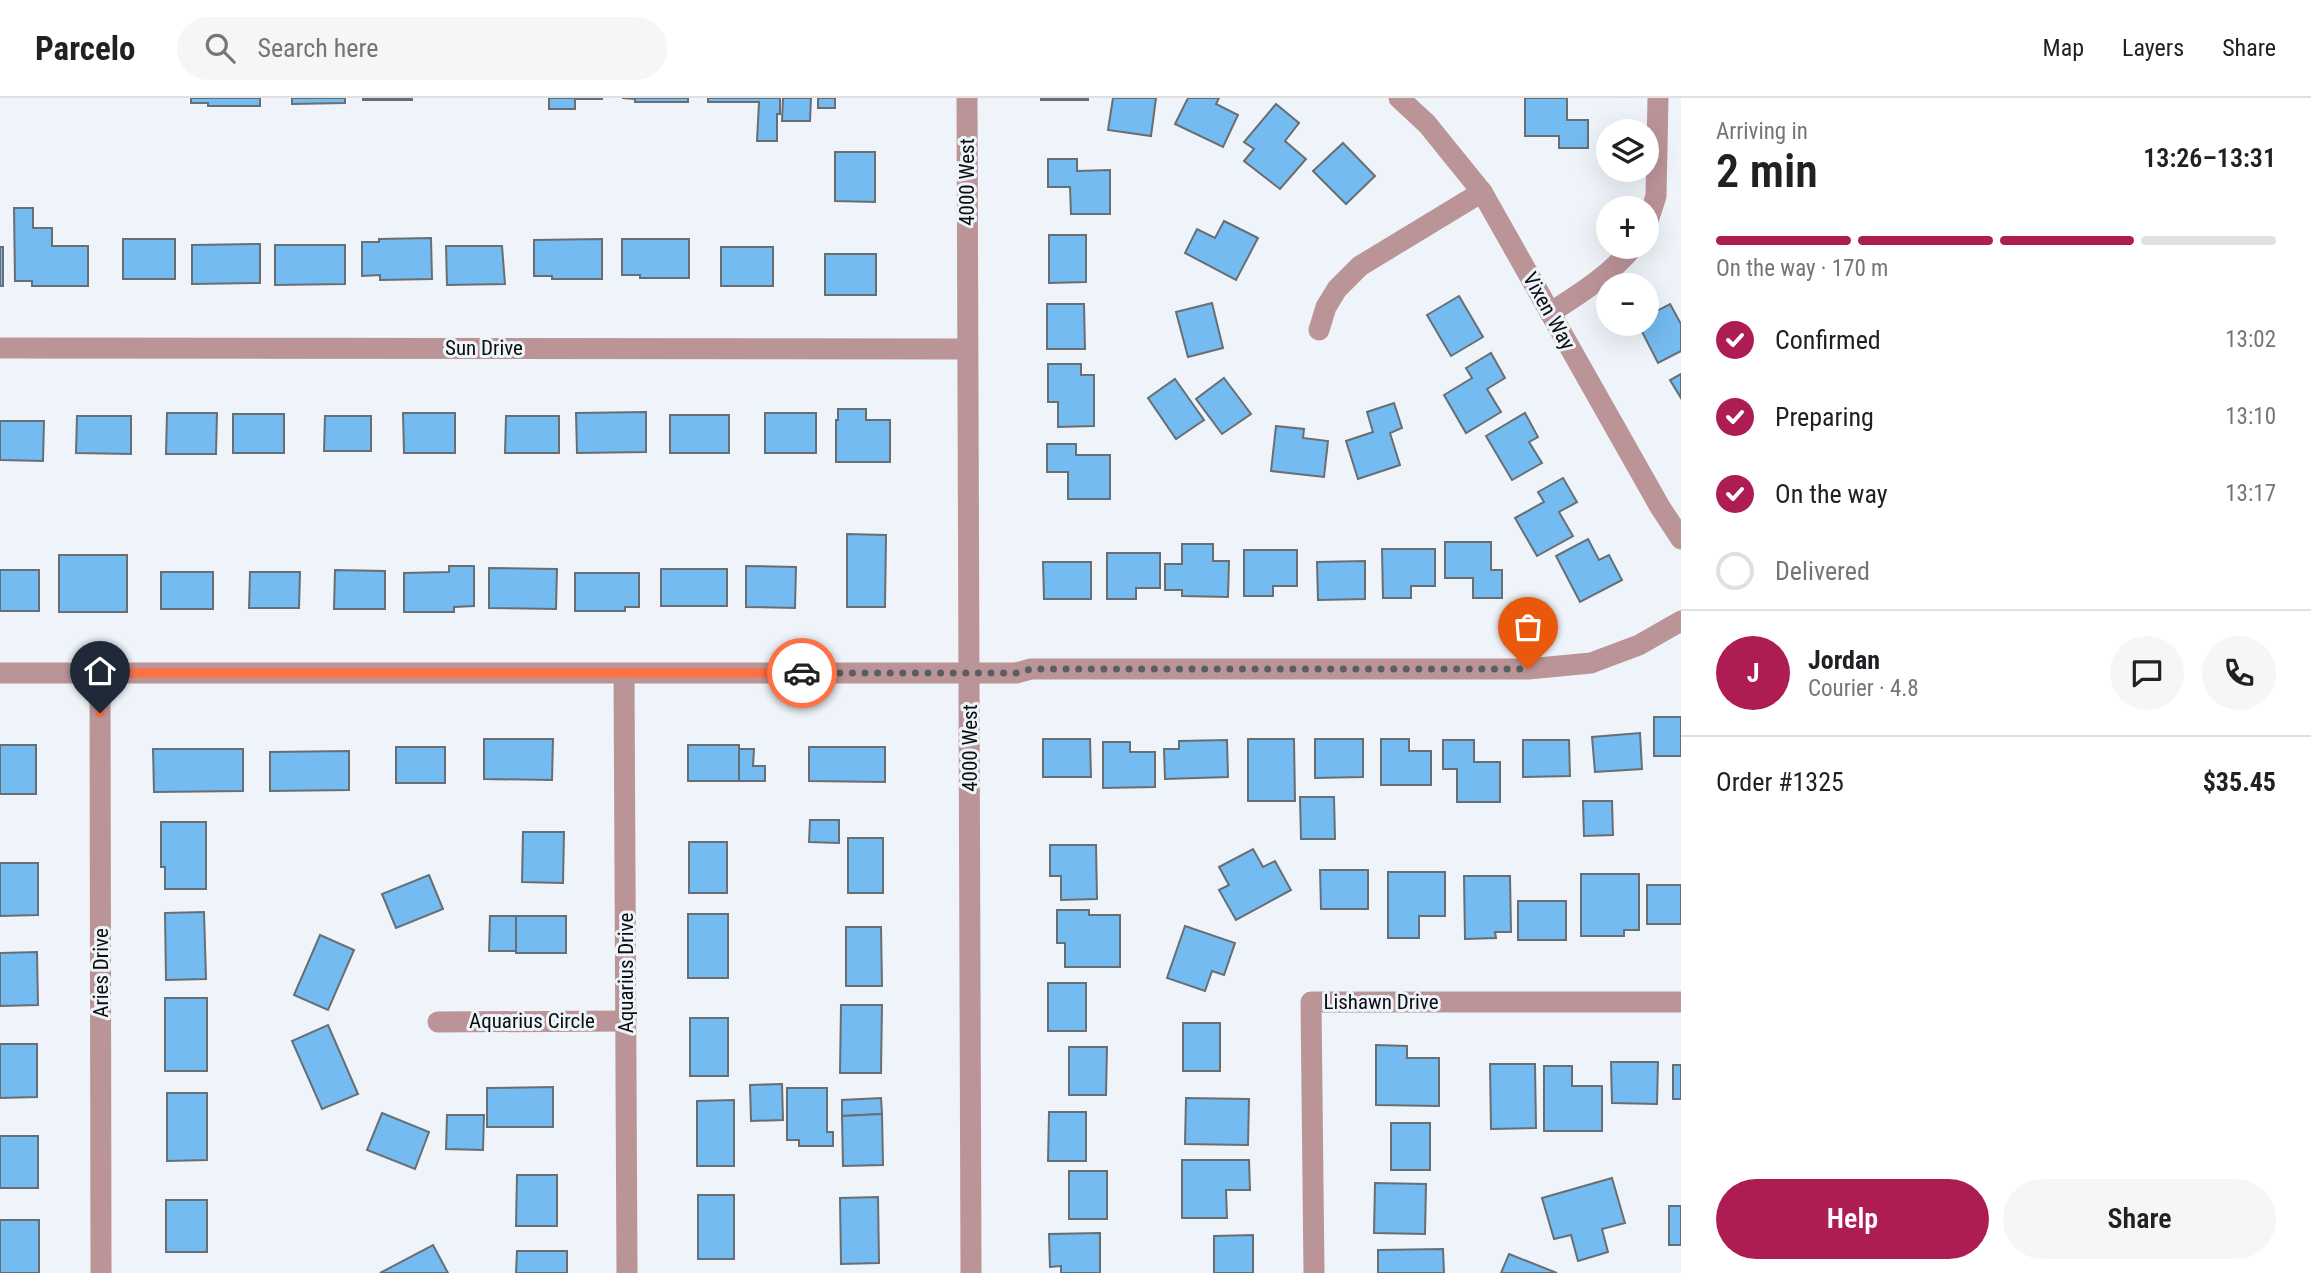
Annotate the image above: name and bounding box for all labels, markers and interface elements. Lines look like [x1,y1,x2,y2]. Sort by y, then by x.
search box [177,17,667,80]
text: Parcelo [35,29,135,68]
icon: search [201,29,239,67]
text: Search here [257,33,378,63]
text: Map [2043,34,2084,62]
text: Layers [2122,34,2184,62]
text: Share [2222,34,2276,62]
text: Arriving in [1716,118,1808,145]
map controls [1596,119,1659,336]
button: layers [1596,119,1659,182]
street label: 4000 West [955,138,979,226]
text: 13:26–13:31 [2143,143,2276,173]
text: 2 min [1716,144,1818,198]
button: + [1596,196,1659,259]
text: On the way · 170 m [1716,255,1888,282]
street label: Vixen Way [1518,268,1580,354]
button: − [1596,273,1659,336]
icon: check [1716,321,1754,359]
text: Confirmed [1775,325,1881,355]
text: 13:02 [2225,326,2276,353]
street label: Sun Drive [445,336,523,360]
icon: check [1716,398,1754,436]
text: Preparing [1775,402,1874,432]
text: 13:10 [2225,403,2276,430]
icon: check [1716,475,1754,513]
text: On the way [1775,479,1888,509]
text: 13:17 [2225,480,2276,507]
text: Delivered [1775,556,1870,586]
pin [1498,597,1558,669]
icon: bag [1509,608,1547,646]
button: chat [2110,636,2184,710]
button: phone [2202,636,2276,710]
courier [767,638,837,708]
pin [70,641,130,713]
text: Jordan [1808,645,1880,675]
icon: home [81,652,119,690]
icon: car [783,654,821,692]
text: J [1747,658,1759,688]
text: Courier · 4.8 [1808,675,1919,702]
street label: 4000 West [958,704,982,792]
text: Order #1325 [1716,767,1844,797]
text: $35.45 [2203,767,2276,797]
street label: Aquarius Drive [614,913,638,1033]
street label: Aries Drive [89,928,113,1018]
street label: Lishawn Drive [1323,990,1439,1014]
street label: Aquarius Circle [469,1009,595,1033]
button: Help [1716,1179,1989,1259]
button: Share [2003,1179,2276,1259]

